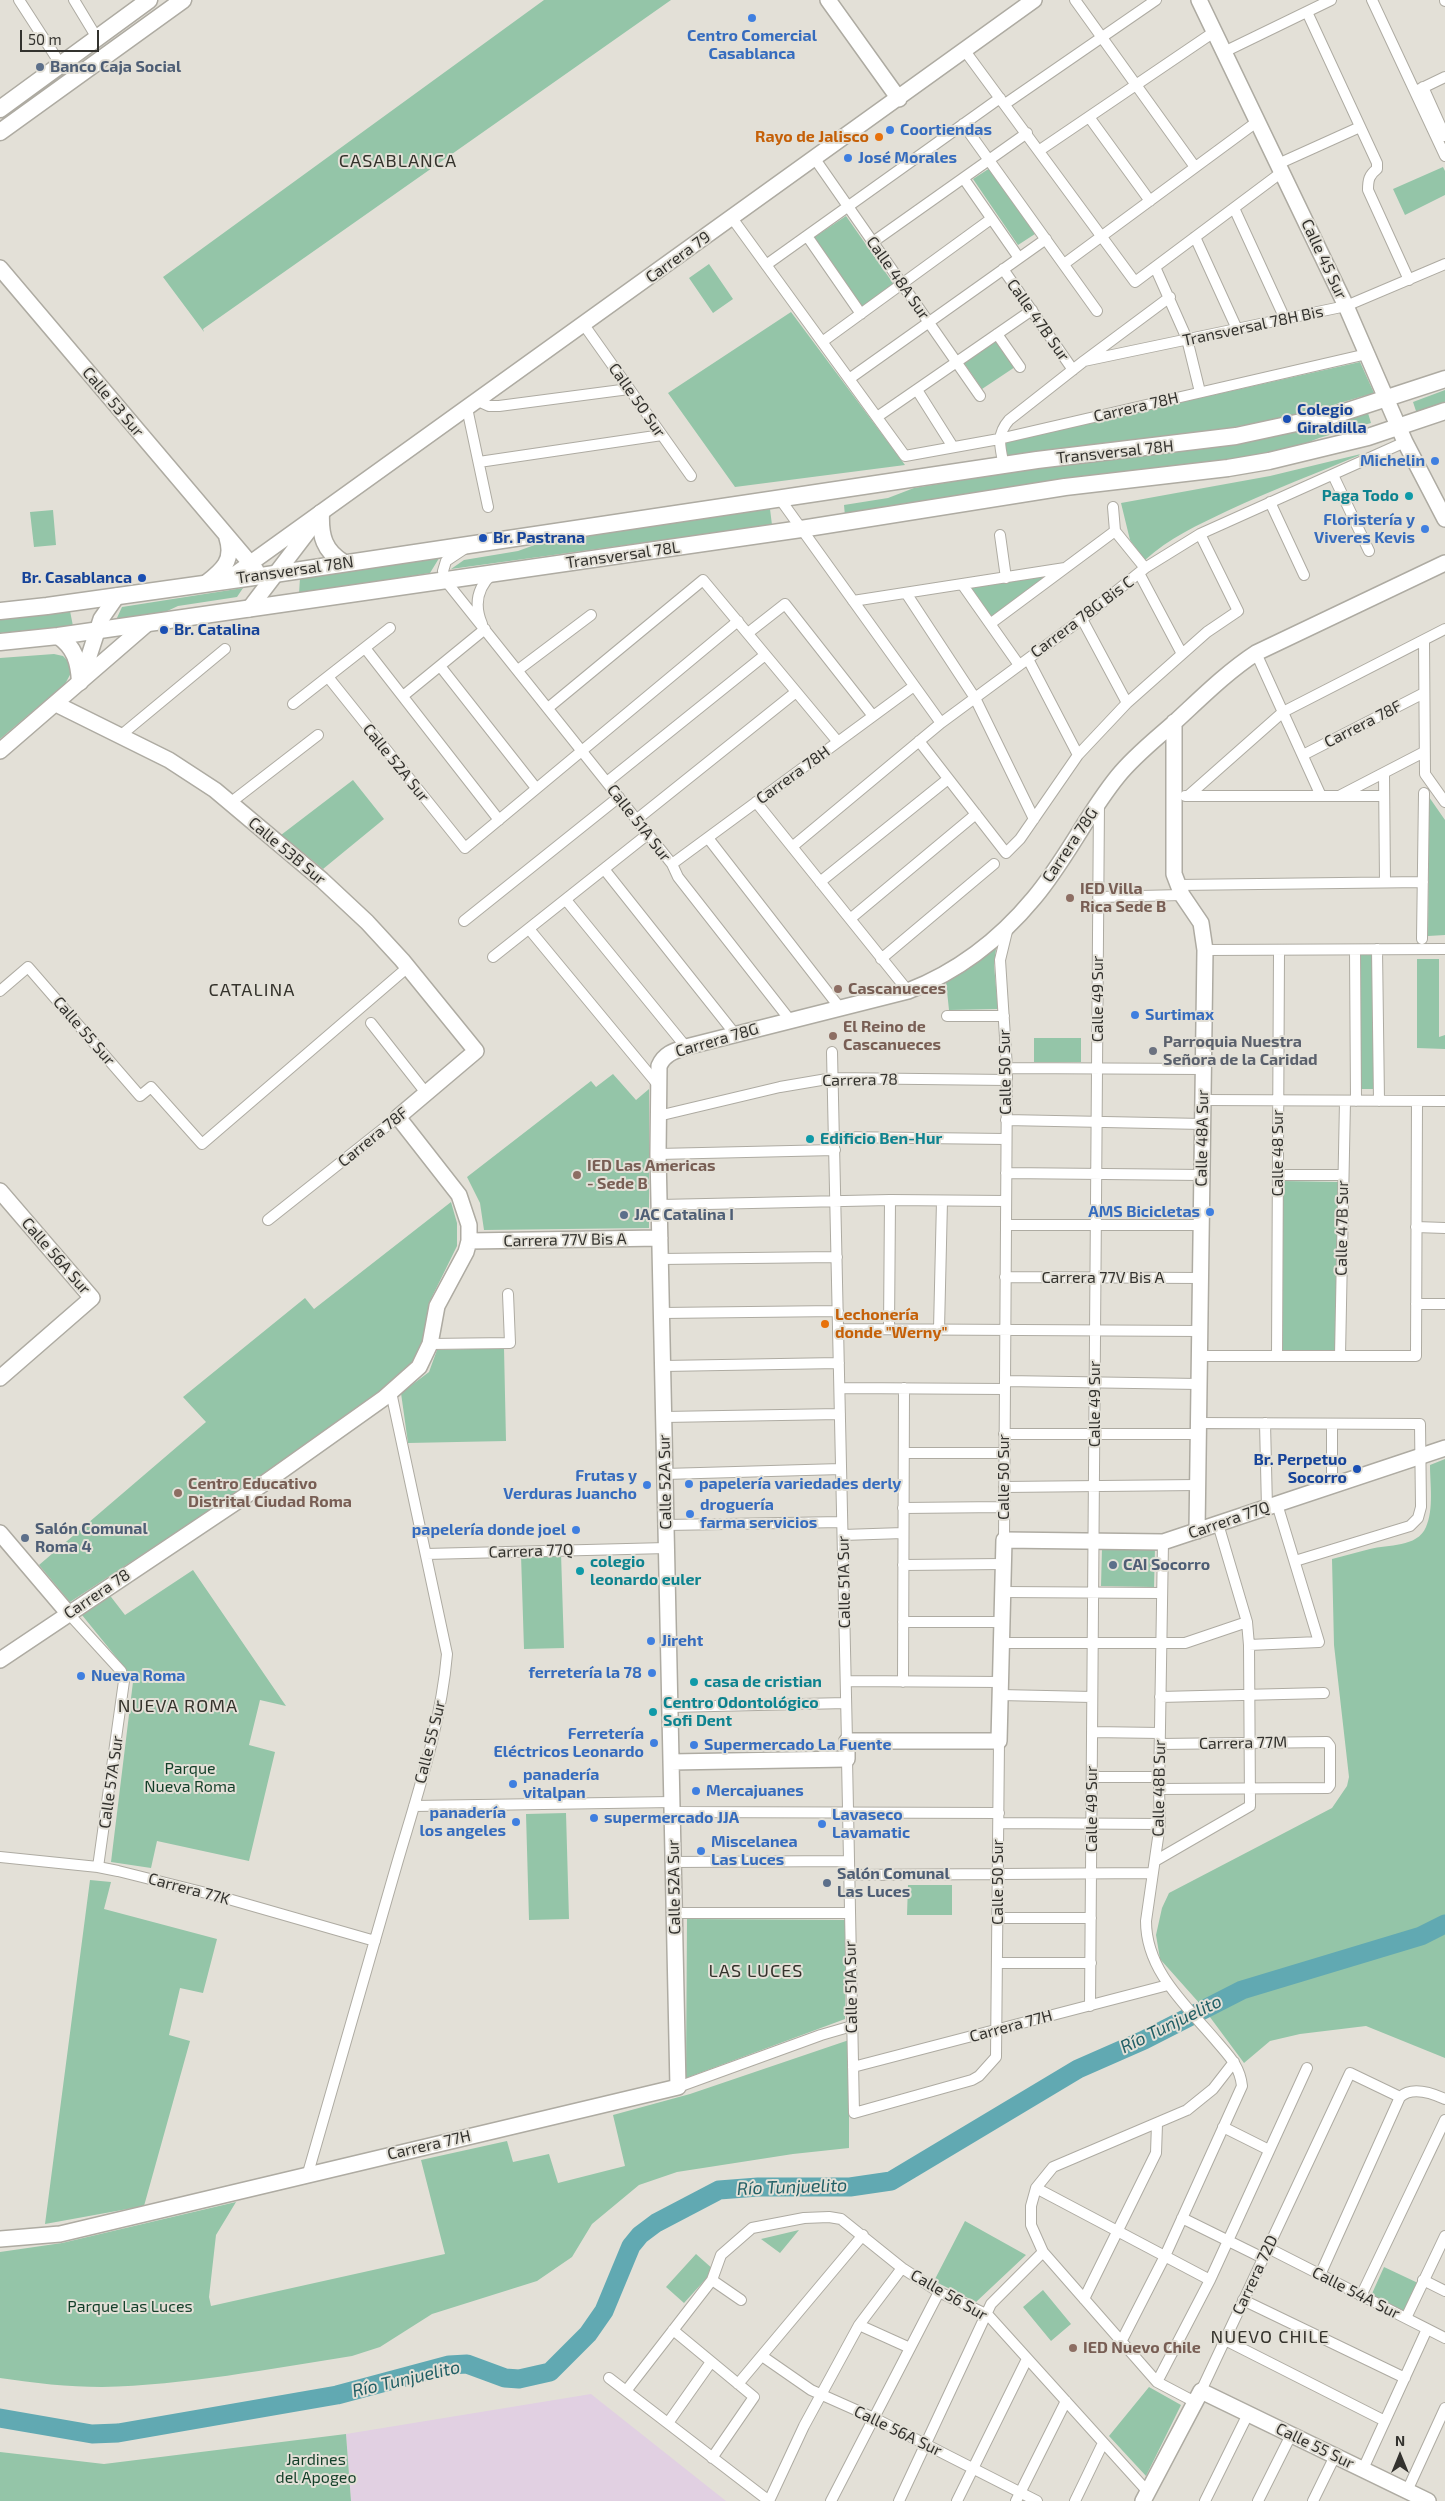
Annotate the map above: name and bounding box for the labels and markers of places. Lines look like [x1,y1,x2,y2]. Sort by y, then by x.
marker: Centro Comercial Casablanca [746,12,758,24]
place label: Centro Comercial Casablanca [687,26,817,64]
place label: Banco Caja Social [50,57,181,77]
marker: Banco Caja Social [34,61,46,73]
place label: Coortiendas [900,120,992,140]
marker: Coortiendas [884,124,896,136]
place label: Rayo de Jalisco [755,127,869,147]
marker: Rayo de Jalisco [873,131,885,143]
place label: José Morales [858,148,957,168]
marker: José Morales [842,152,854,164]
place label: Colegio Giraldilla [1297,400,1367,438]
marker: Colegio Giraldilla [1281,413,1293,425]
place label: Michelin [1360,451,1425,471]
marker: Michelin [1429,455,1441,467]
place label: Paga Todo [1322,486,1399,506]
marker: Paga Todo [1403,490,1415,502]
place label: Floristería y Viveres Kevis [1314,510,1415,548]
marker: Floristería y Viveres Kevis [1419,523,1431,535]
place label: Br. Pastrana [493,528,585,548]
marker: Br. Pastrana [477,532,489,544]
place label: Br. Casablanca [22,568,132,588]
marker: Br. Casablanca [136,572,148,584]
place label: Br. Catalina [174,620,260,640]
marker: Br. Catalina [158,624,170,636]
place label: IED Villa Rica Sede B [1080,879,1166,917]
marker: IED Villa Rica Sede B [1064,892,1076,904]
place label: Cascanueces [848,979,946,999]
marker: Cascanueces [832,983,844,995]
place label: Surtimax [1145,1005,1214,1025]
marker: Surtimax [1129,1009,1141,1021]
place label: El Reino de Cascanueces [843,1017,941,1055]
marker: El Reino de Cascanueces [827,1030,839,1042]
place label: Parroquia Nuestra Señora de la Caridad [1163,1032,1318,1070]
marker: Parroquia Nuestra Señora de la Caridad [1147,1045,1159,1057]
place label: Edificio Ben-Hur [820,1129,942,1149]
marker: Edificio Ben-Hur [804,1133,816,1145]
place label: IED Las Americas - Sede B [587,1156,716,1194]
marker: IED Las Americas - Sede B [571,1169,583,1181]
place label: AMS Bicicletas [1088,1202,1200,1222]
place label: JAC Catalina I [634,1205,734,1225]
marker: AMS Bicicletas [1204,1206,1216,1218]
marker: JAC Catalina I [618,1209,630,1221]
place label: Lechonería donde "Werny" [835,1305,947,1343]
marker: Lechonería donde "Werny" [819,1318,831,1330]
place label: Br. Perpetuo Socorro [1254,1450,1347,1488]
marker: Br. Perpetuo Socorro [1351,1463,1363,1475]
place label: Frutas y Verduras Juancho [503,1466,637,1504]
place label: Centro Educativo Distrital Ciudad Roma [188,1474,352,1512]
place label: papelería variedades derly [699,1474,901,1494]
marker: papelería variedades derly [683,1478,695,1490]
marker: Frutas y Verduras Juancho [641,1479,653,1491]
marker: Centro Educativo Distrital Ciudad Roma [172,1487,184,1499]
place label: droguería farma servicios [700,1495,817,1533]
marker: droguería farma servicios [684,1508,696,1520]
place label: Salón Comunal Roma 4 [35,1519,148,1557]
place label: papelería donde joel [412,1520,566,1540]
marker: papelería donde joel [570,1524,582,1536]
marker: Salón Comunal Roma 4 [19,1532,31,1544]
place label: colegio leonardo euler [590,1552,701,1590]
place label: CAI Socorro [1123,1555,1210,1575]
marker: CAI Socorro [1107,1559,1119,1571]
marker: colegio leonardo euler [574,1565,586,1577]
place label: Jireht [661,1631,703,1651]
marker: Jireht [645,1635,657,1647]
place label: ferretería la 78 [528,1663,642,1683]
place label: Nueva Roma [91,1666,185,1686]
marker: ferretería la 78 [646,1667,658,1679]
marker: Nueva Roma [75,1670,87,1682]
place label: casa de cristian [704,1672,822,1692]
marker: casa de cristian [688,1676,700,1688]
place label: Centro Odontológico Sofi Dent [663,1693,819,1731]
marker: Centro Odontológico Sofi Dent [647,1706,659,1718]
place label: Ferretería Eléctricos Leonardo [494,1724,644,1762]
place label: Supermercado La Fuente [704,1735,891,1755]
marker: Ferretería Eléctricos Leonardo [648,1737,660,1749]
marker: Supermercado La Fuente [688,1739,700,1751]
place label: panadería vitalpan [523,1765,599,1803]
marker: panadería vitalpan [507,1778,519,1790]
place label: Mercajuanes [706,1781,804,1801]
marker: Mercajuanes [690,1785,702,1797]
place label: panadería los angeles [420,1803,506,1841]
place label: Lavaseco Lavamatic [832,1805,910,1843]
place label: supermercado JJA [604,1808,739,1828]
marker: supermercado JJA [588,1812,600,1824]
marker: panadería los angeles [510,1816,522,1828]
marker: Lavaseco Lavamatic [816,1818,828,1830]
place label: Miscelanea Las Luces [711,1832,798,1870]
marker: Miscelanea Las Luces [695,1845,707,1857]
place label: Salón Comunal Las Luces [837,1864,950,1902]
marker: Salón Comunal Las Luces [821,1877,833,1889]
place label: IED Nuevo Chile [1083,2338,1201,2358]
marker: IED Nuevo Chile [1067,2342,1079,2354]

